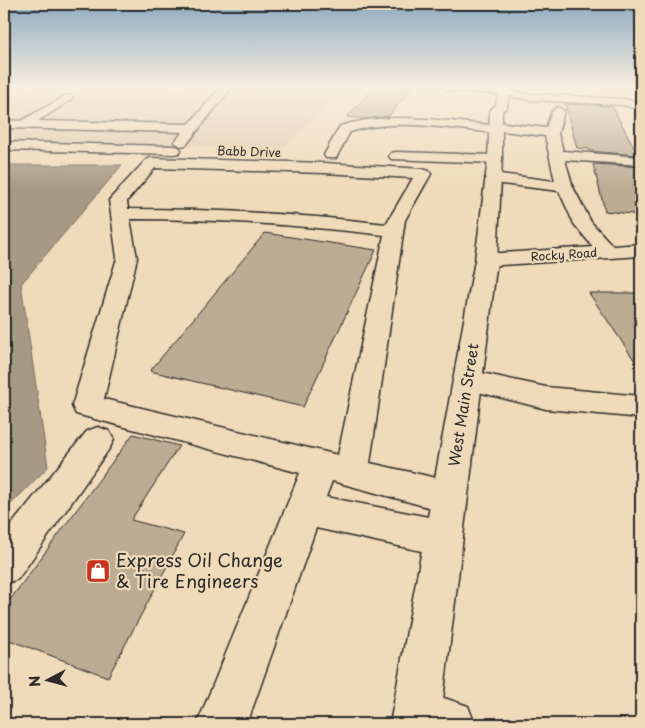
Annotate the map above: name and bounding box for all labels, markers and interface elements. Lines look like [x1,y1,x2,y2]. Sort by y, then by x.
street label: Babb Drive [217,141,281,161]
street label: Rocky Road [530,243,598,265]
street label: West Main Street [441,341,484,468]
place label: Express Oil Change & Tire Engineers [116,546,283,594]
shop icon: Express Oil Change & Tire Engineers [85,558,111,584]
north arrow [22,656,72,706]
text: N [24,675,46,688]

